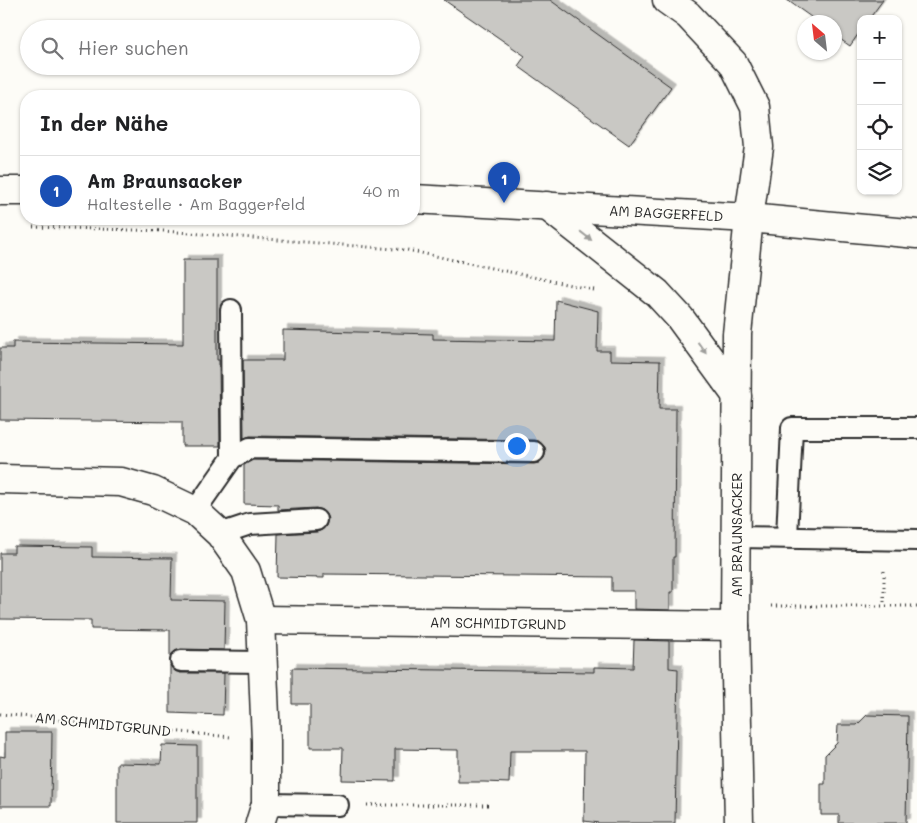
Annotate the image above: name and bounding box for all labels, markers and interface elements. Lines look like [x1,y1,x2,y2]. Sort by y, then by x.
north arrow [797,15,842,60]
map controls [857,15,902,195]
button: + [857,15,902,60]
search box [20,20,420,75]
icon: search [38,34,66,62]
text: Hier suchen [78,35,189,60]
button: − [857,60,902,105]
button: locate [857,105,902,150]
text: In der Nähe [40,109,168,136]
button: layers [857,150,902,195]
pin: 1 [488,162,520,203]
text: Am Braunsacker [87,168,242,193]
text: 1 [52,180,60,201]
text: 40 m [363,180,400,201]
text: Haltestelle · Am Baggerfeld [87,193,305,214]
street label: AM BAGGERFELD [608,201,724,225]
one-way arrow [579,231,592,242]
one-way arrow [696,342,706,355]
your location [504,433,530,459]
street label: AM BRAUNSACKER [727,473,746,597]
street label: AM SCHMIDTGRUND [430,612,566,634]
street label: AM SCHMIDTGRUND [34,707,172,741]

